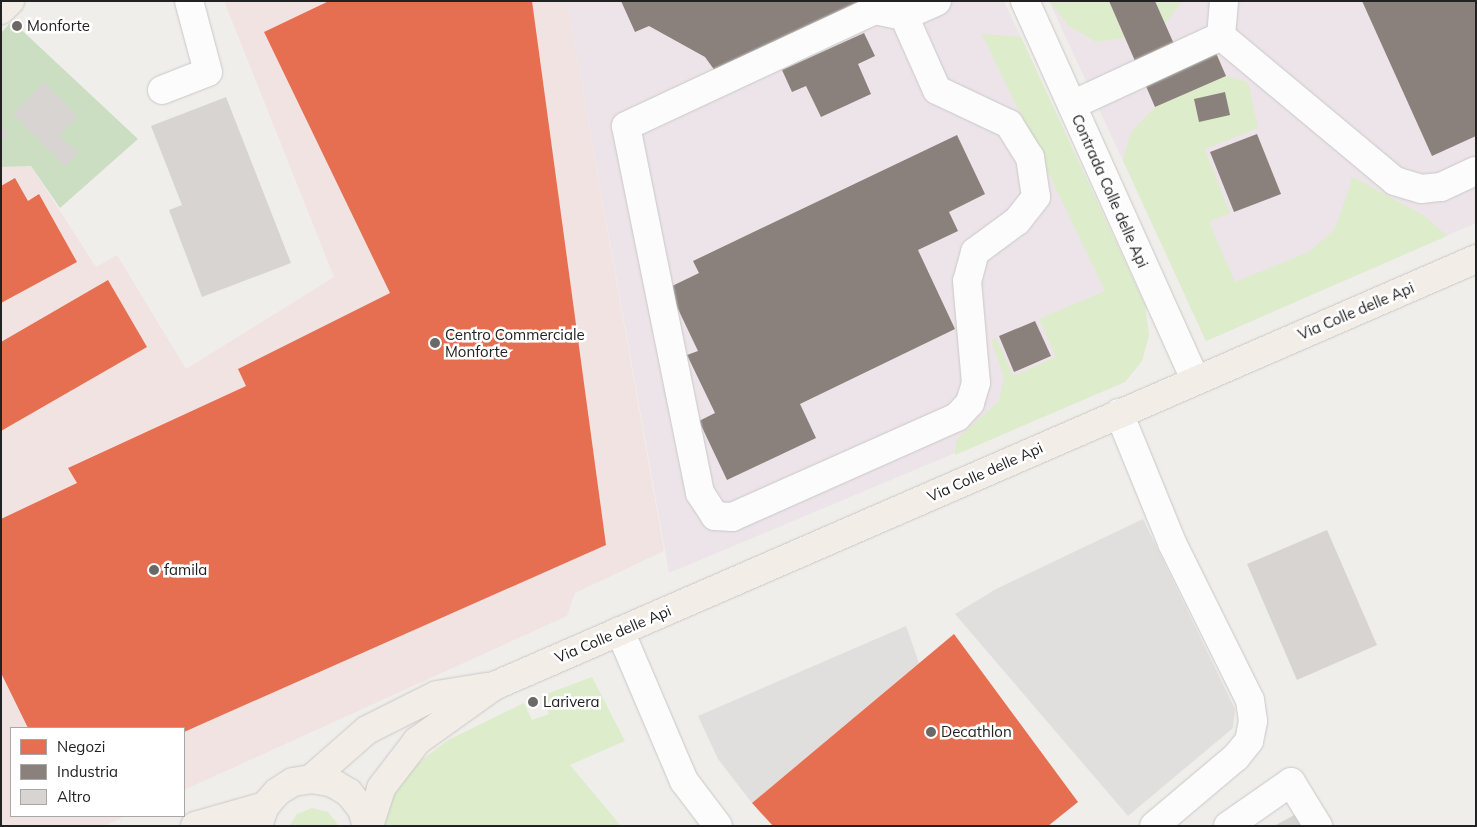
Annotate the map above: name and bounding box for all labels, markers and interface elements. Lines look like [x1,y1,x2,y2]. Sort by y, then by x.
place label: Monforte [27,17,90,35]
marker: Monforte [11,20,23,32]
street label: Contrada Colle delle Api [1068,111,1152,271]
street label: Via Colle delle Api [1295,278,1417,344]
place label: Centro Commerciale Monforte [445,325,585,360]
marker: Centro Commerciale Monforte [429,337,441,349]
street label: Via Colle delle Api [924,438,1046,506]
place label: famila [164,561,207,579]
marker: famila [148,564,160,576]
street label: Via Colle delle Api [552,601,674,667]
place label: Larivera [543,693,600,711]
marker: Larivera [527,696,539,708]
place label: Decathlon [941,723,1012,741]
marker: Decathlon [925,726,937,738]
legend [10,727,185,817]
text: Negozi [57,737,105,756]
text: Industria [57,762,118,781]
text: Altro [57,787,91,806]

